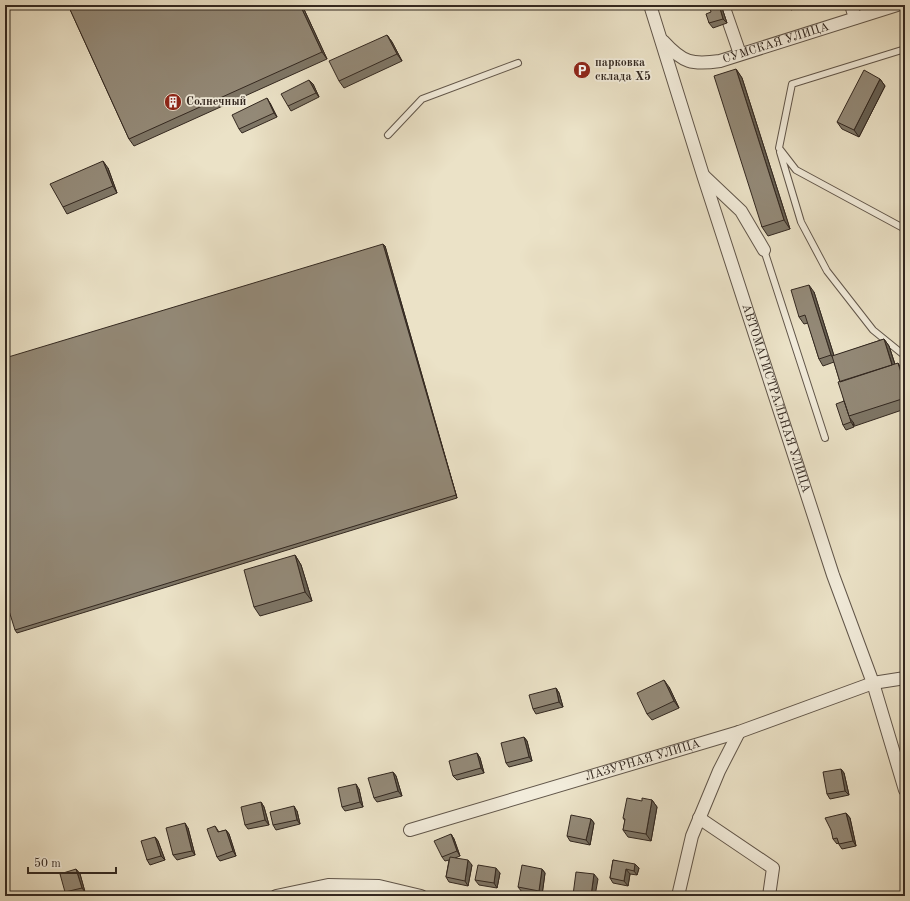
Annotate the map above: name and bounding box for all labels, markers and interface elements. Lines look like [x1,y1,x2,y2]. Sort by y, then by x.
street label: СУМСКАЯ УЛИЦА [721,21,831,66]
place label: парковка склада X5 [595,57,651,83]
parking icon: парковка склада X5 [572,60,592,80]
building icon: Солнечный [163,92,183,112]
place label: Солнечный [186,96,247,108]
street label: АВТОМАГИСТРАЛЬНАЯ УЛИЦА [739,303,812,494]
street label: ЛАЗУРНАЯ УЛИЦА [584,738,702,783]
scale bar [28,849,116,875]
text: 50 m [34,857,61,870]

